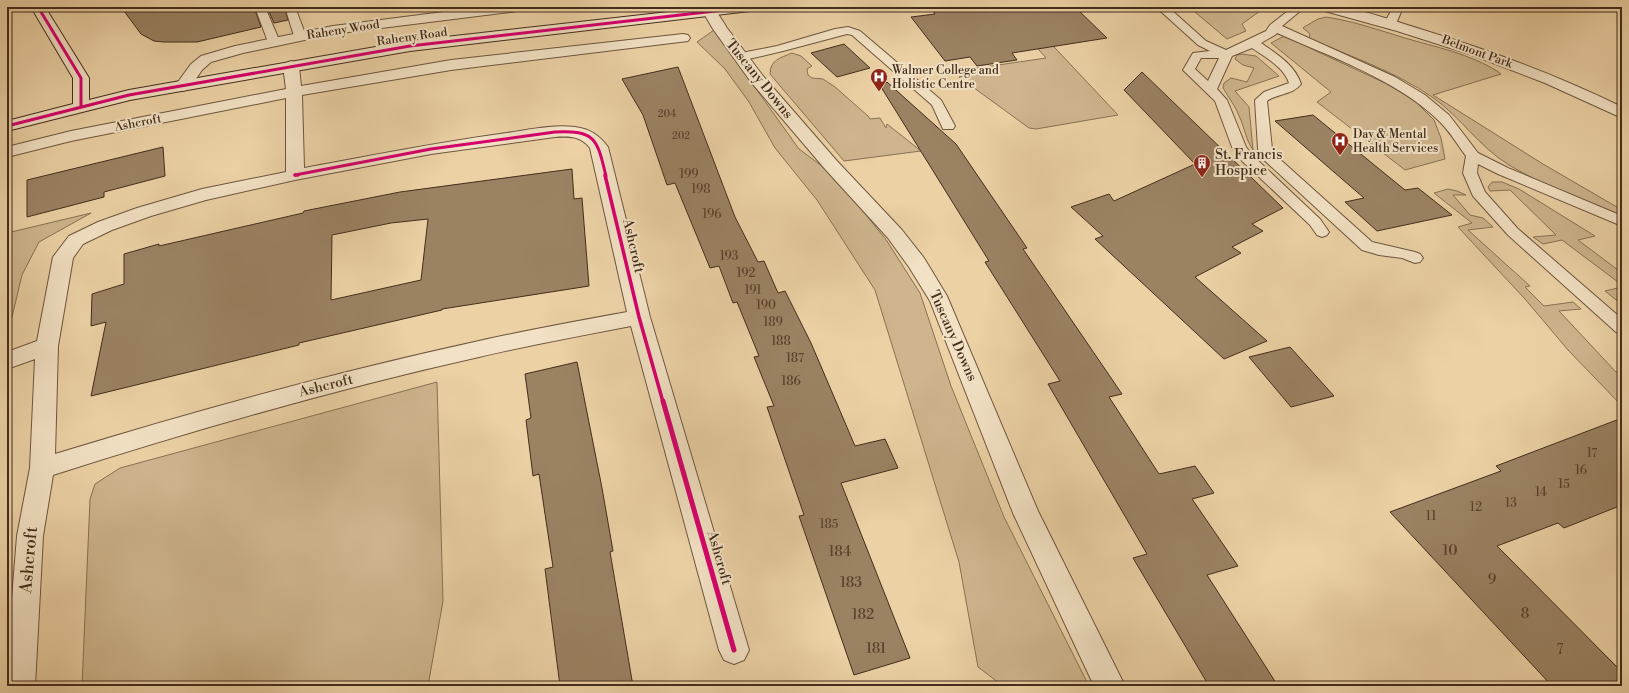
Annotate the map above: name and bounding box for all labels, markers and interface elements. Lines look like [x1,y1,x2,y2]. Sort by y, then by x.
street label: Raheny Wood [305,17,381,43]
street label: Raheny Road [376,25,448,49]
street label: Belmont Park [1439,32,1515,72]
street label: Tuscany Downs [721,35,797,123]
place label: Walmer College and Holistic Centre [891,63,999,92]
hospital icon: Walmer College and Holistic Centre [869,67,889,92]
house number: 204 [658,108,676,120]
street label: Ashcroft [112,111,163,135]
place label: Day & Mental Health Services [1353,127,1438,156]
house number: 202 [672,130,690,142]
hospital icon: Day & Mental Health Services [1330,131,1350,156]
place label: St. Francis Hospice [1215,146,1282,180]
building icon: St. Francis Hospice [1192,153,1212,178]
house number: 199 [679,167,699,182]
house number: 198 [691,182,711,197]
house number: 196 [702,207,722,222]
street label: Ashcroft [618,216,648,275]
house number: 193 [720,249,739,264]
house number: 192 [737,266,756,281]
house number: 191 [745,283,762,298]
street label: Tuscany Downs [925,288,981,384]
house number: 190 [756,298,776,313]
house number: 189 [763,315,783,330]
house number: 188 [771,334,791,349]
house number: 187 [786,351,804,366]
street label: Ashcroft [296,371,355,402]
house number: 186 [781,374,801,389]
house number: 17 [1587,446,1597,461]
house number: 16 [1575,463,1587,478]
house number: 15 [1558,477,1570,492]
house number: 14 [1535,485,1547,500]
house number: 13 [1505,496,1517,511]
house number: 12 [1470,500,1482,515]
house number: 11 [1426,509,1437,524]
house number: 185 [820,517,839,532]
street label: Ashcroft [15,526,43,595]
street label: Ashcroft [702,528,735,587]
house number: 10 [1443,542,1457,560]
house number: 184 [829,543,851,561]
house number: 9 [1488,571,1496,589]
house number: 183 [840,574,862,592]
house number: 8 [1521,605,1529,623]
house number: 182 [852,606,874,624]
house number: 181 [866,640,886,658]
house number: 7 [1556,641,1564,659]

